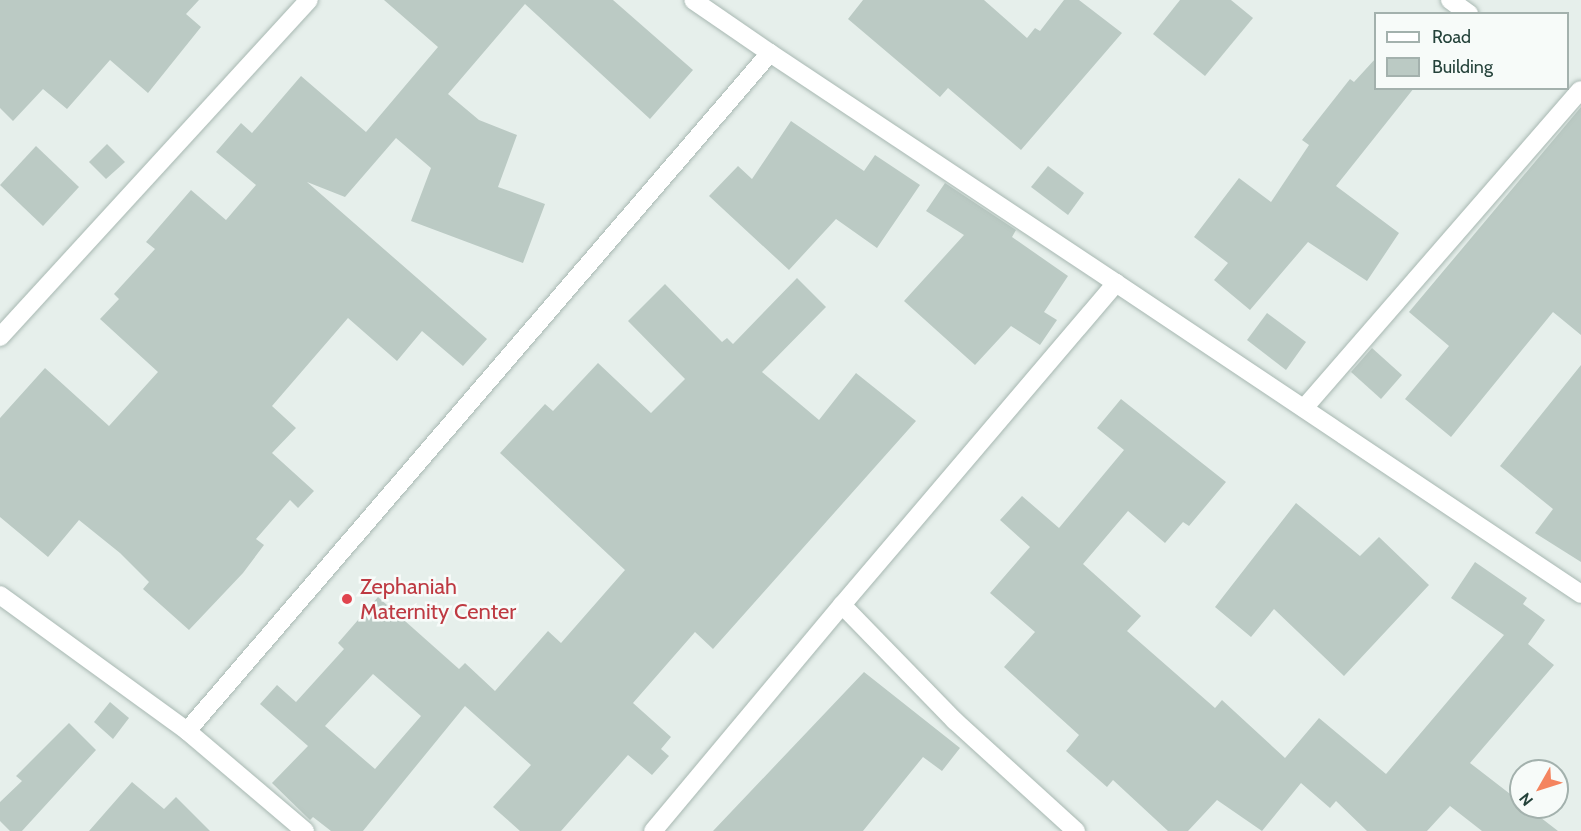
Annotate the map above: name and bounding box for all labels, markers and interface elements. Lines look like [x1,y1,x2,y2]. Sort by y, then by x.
legend [1374,12,1569,90]
text: Road [1432,26,1471,48]
text: Building [1432,56,1493,78]
place label: Zephaniah Maternity Center [360,573,516,624]
marker: Zephaniah Maternity Center [338,590,356,608]
north arrow [1509,759,1569,819]
text: N [1515,789,1537,810]

